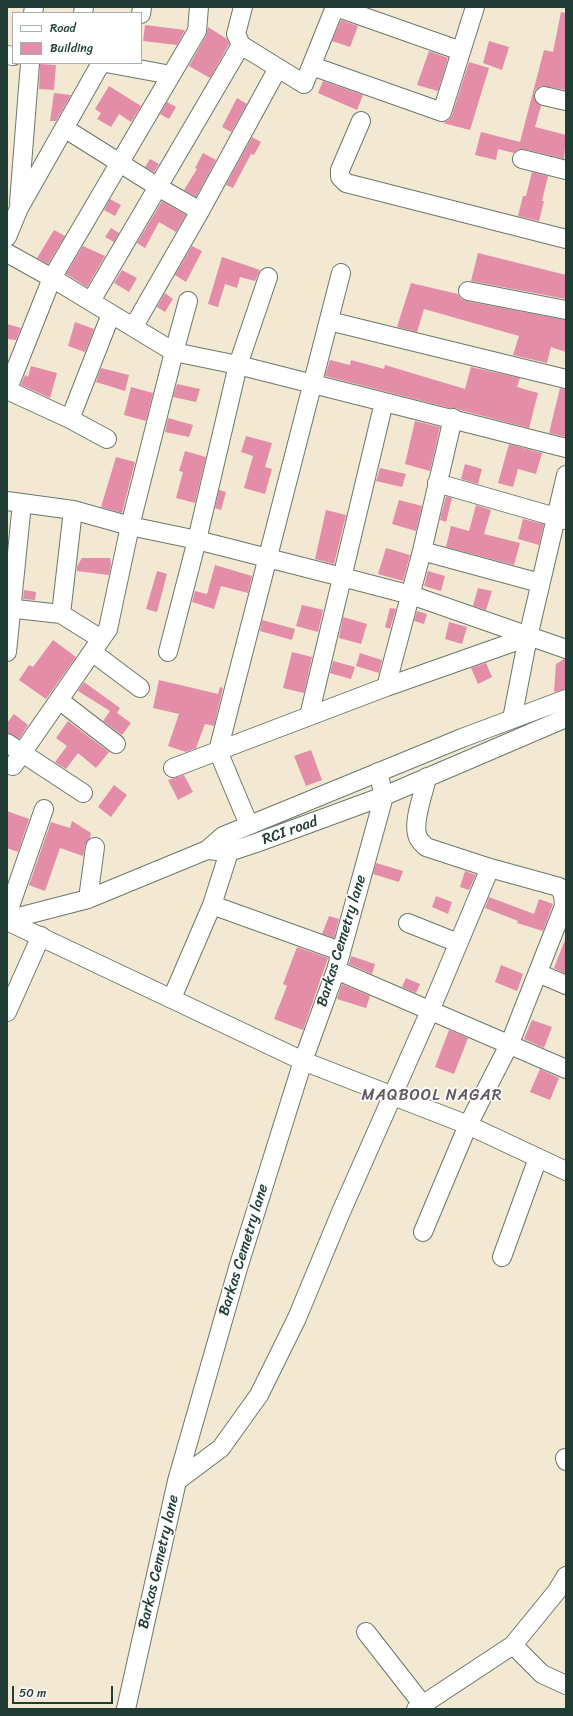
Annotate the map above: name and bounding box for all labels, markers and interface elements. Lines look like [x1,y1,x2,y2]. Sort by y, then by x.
legend [12,12,142,64]
text: Road [50,17,76,39]
text: Building [50,37,93,59]
street label: RCI road [260,813,320,849]
street label: Barkas Cemetry lane [313,873,371,1009]
district label: MAQBOOL NAGAR [362,1086,502,1106]
street label: Barkas Cemetry lane [215,1182,273,1318]
street label: Barkas Cemetry lane [135,1493,183,1631]
scale bar [14,1678,115,1704]
text: 50 m [19,1682,46,1704]

